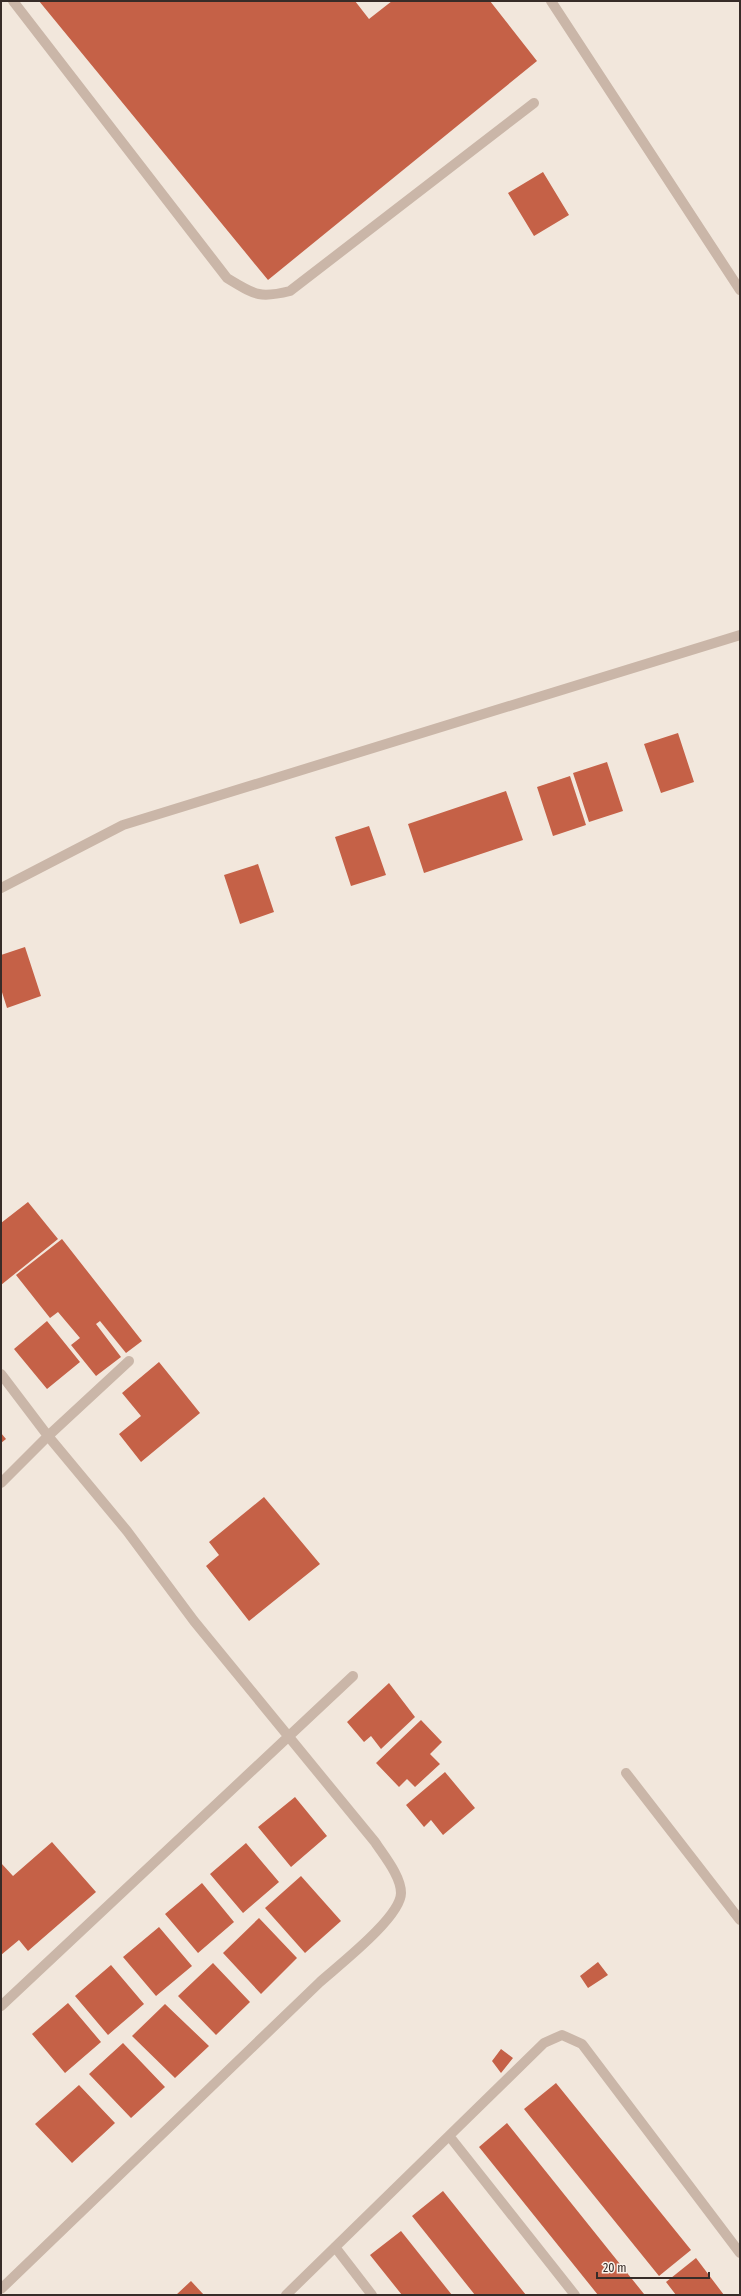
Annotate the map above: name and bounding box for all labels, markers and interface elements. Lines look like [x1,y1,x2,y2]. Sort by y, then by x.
scale bar [597,2254,709,2280]
text: 20 m [603,2261,627,2275]

